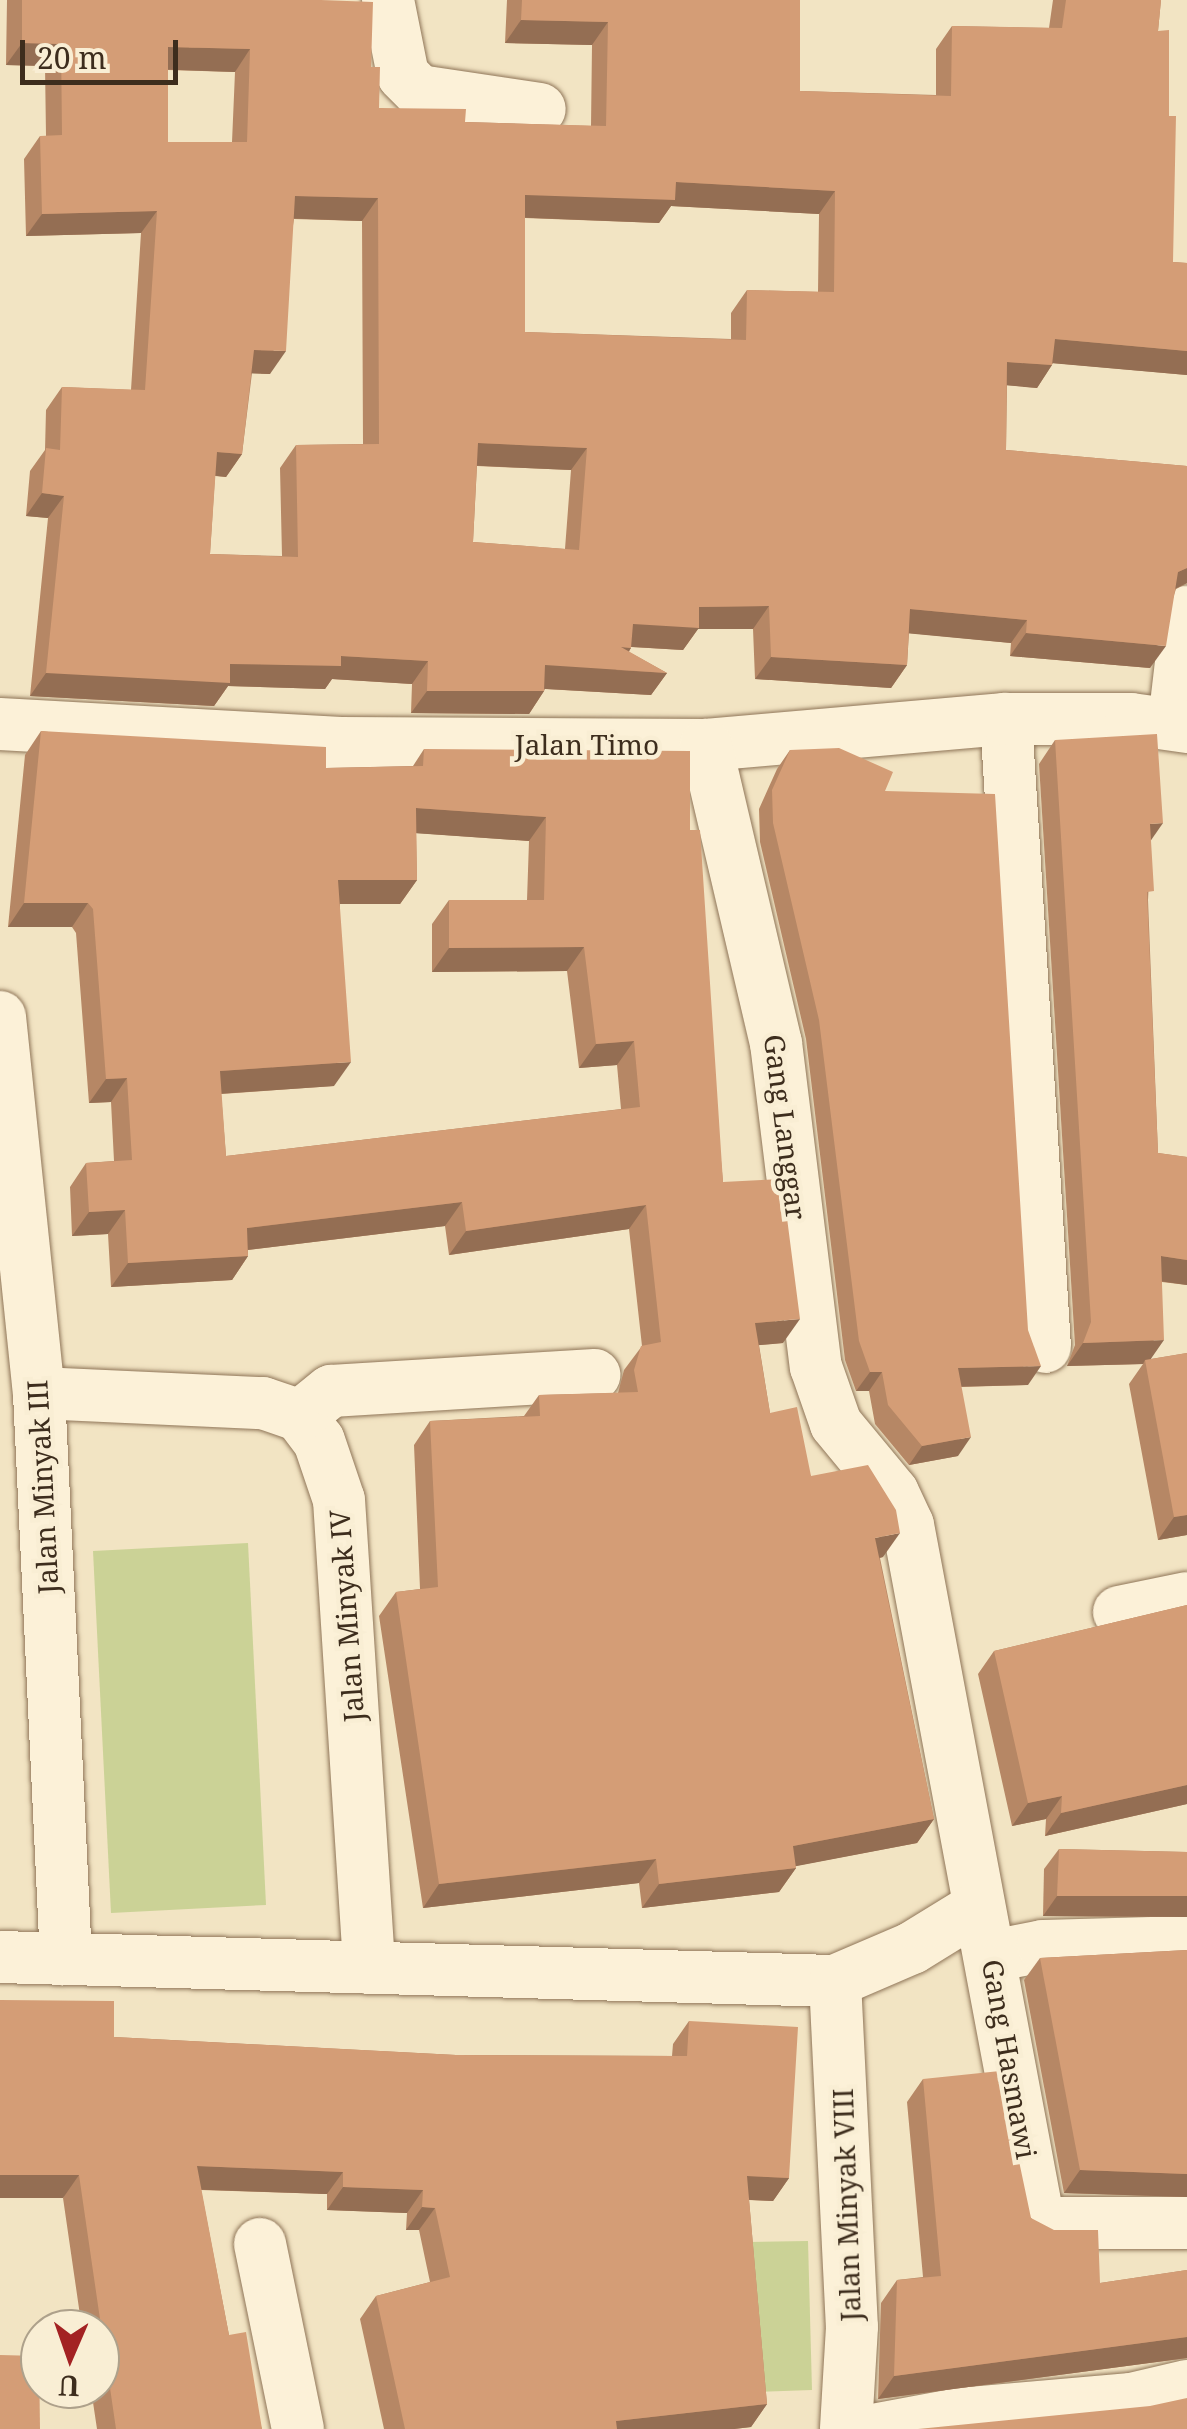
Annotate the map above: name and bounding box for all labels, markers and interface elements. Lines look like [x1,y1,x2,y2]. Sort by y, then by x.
scale bar [25,20,182,82]
text: 20 m [37,37,107,78]
street label: Jalan Timo [515,727,659,761]
street label: Gang Langgar [758,1032,814,1222]
street label: Jalan Minyak III [20,1379,64,1595]
street label: Jalan Minyak IV [322,1509,370,1723]
street label: Gang Hasmawi [976,1957,1044,2161]
street label: Jalan Minyak VIII [825,2088,867,2322]
north arrow [20,2309,120,2409]
text: U [58,2368,80,2406]

